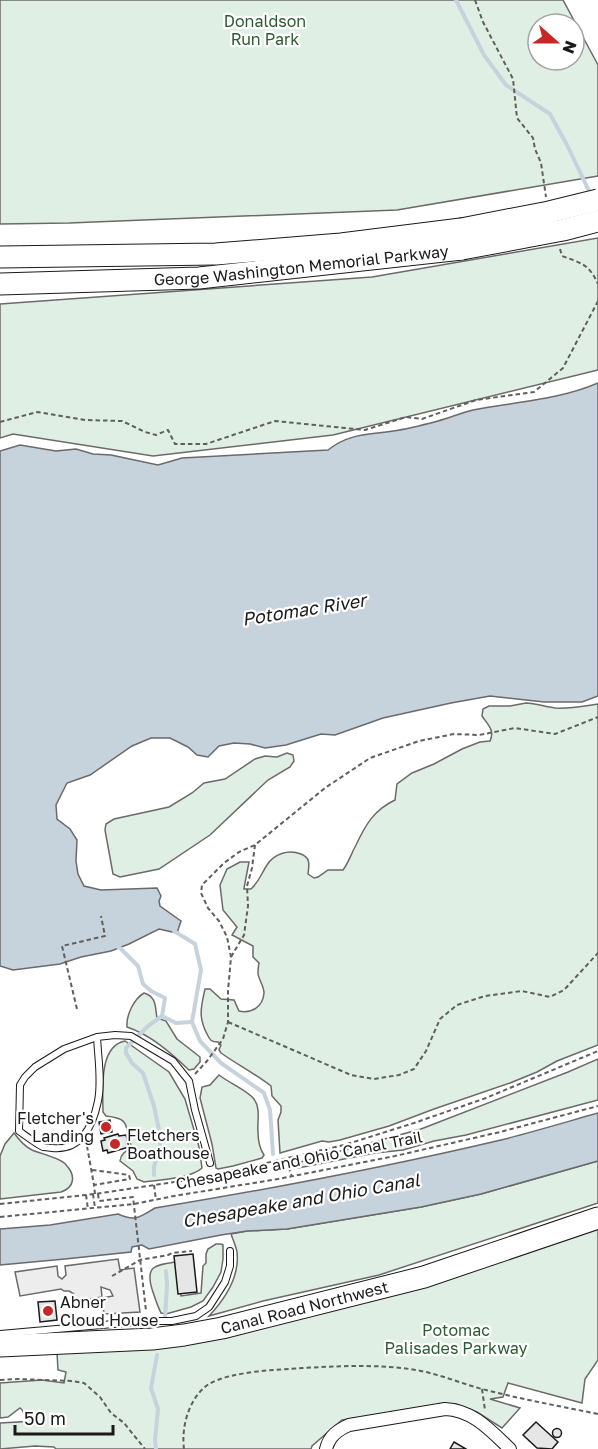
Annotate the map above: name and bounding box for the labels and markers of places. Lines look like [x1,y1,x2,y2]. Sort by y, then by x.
place label: Fletcher's Landing [17,1108,94,1146]
marker: Fletcher's Landing [99,1120,113,1134]
place label: Fletchers Boathouse [127,1125,209,1163]
marker: Fletchers Boathouse [108,1137,122,1151]
place label: Abner Cloud House [60,1292,158,1330]
marker: Abner Cloud House [41,1304,55,1318]

